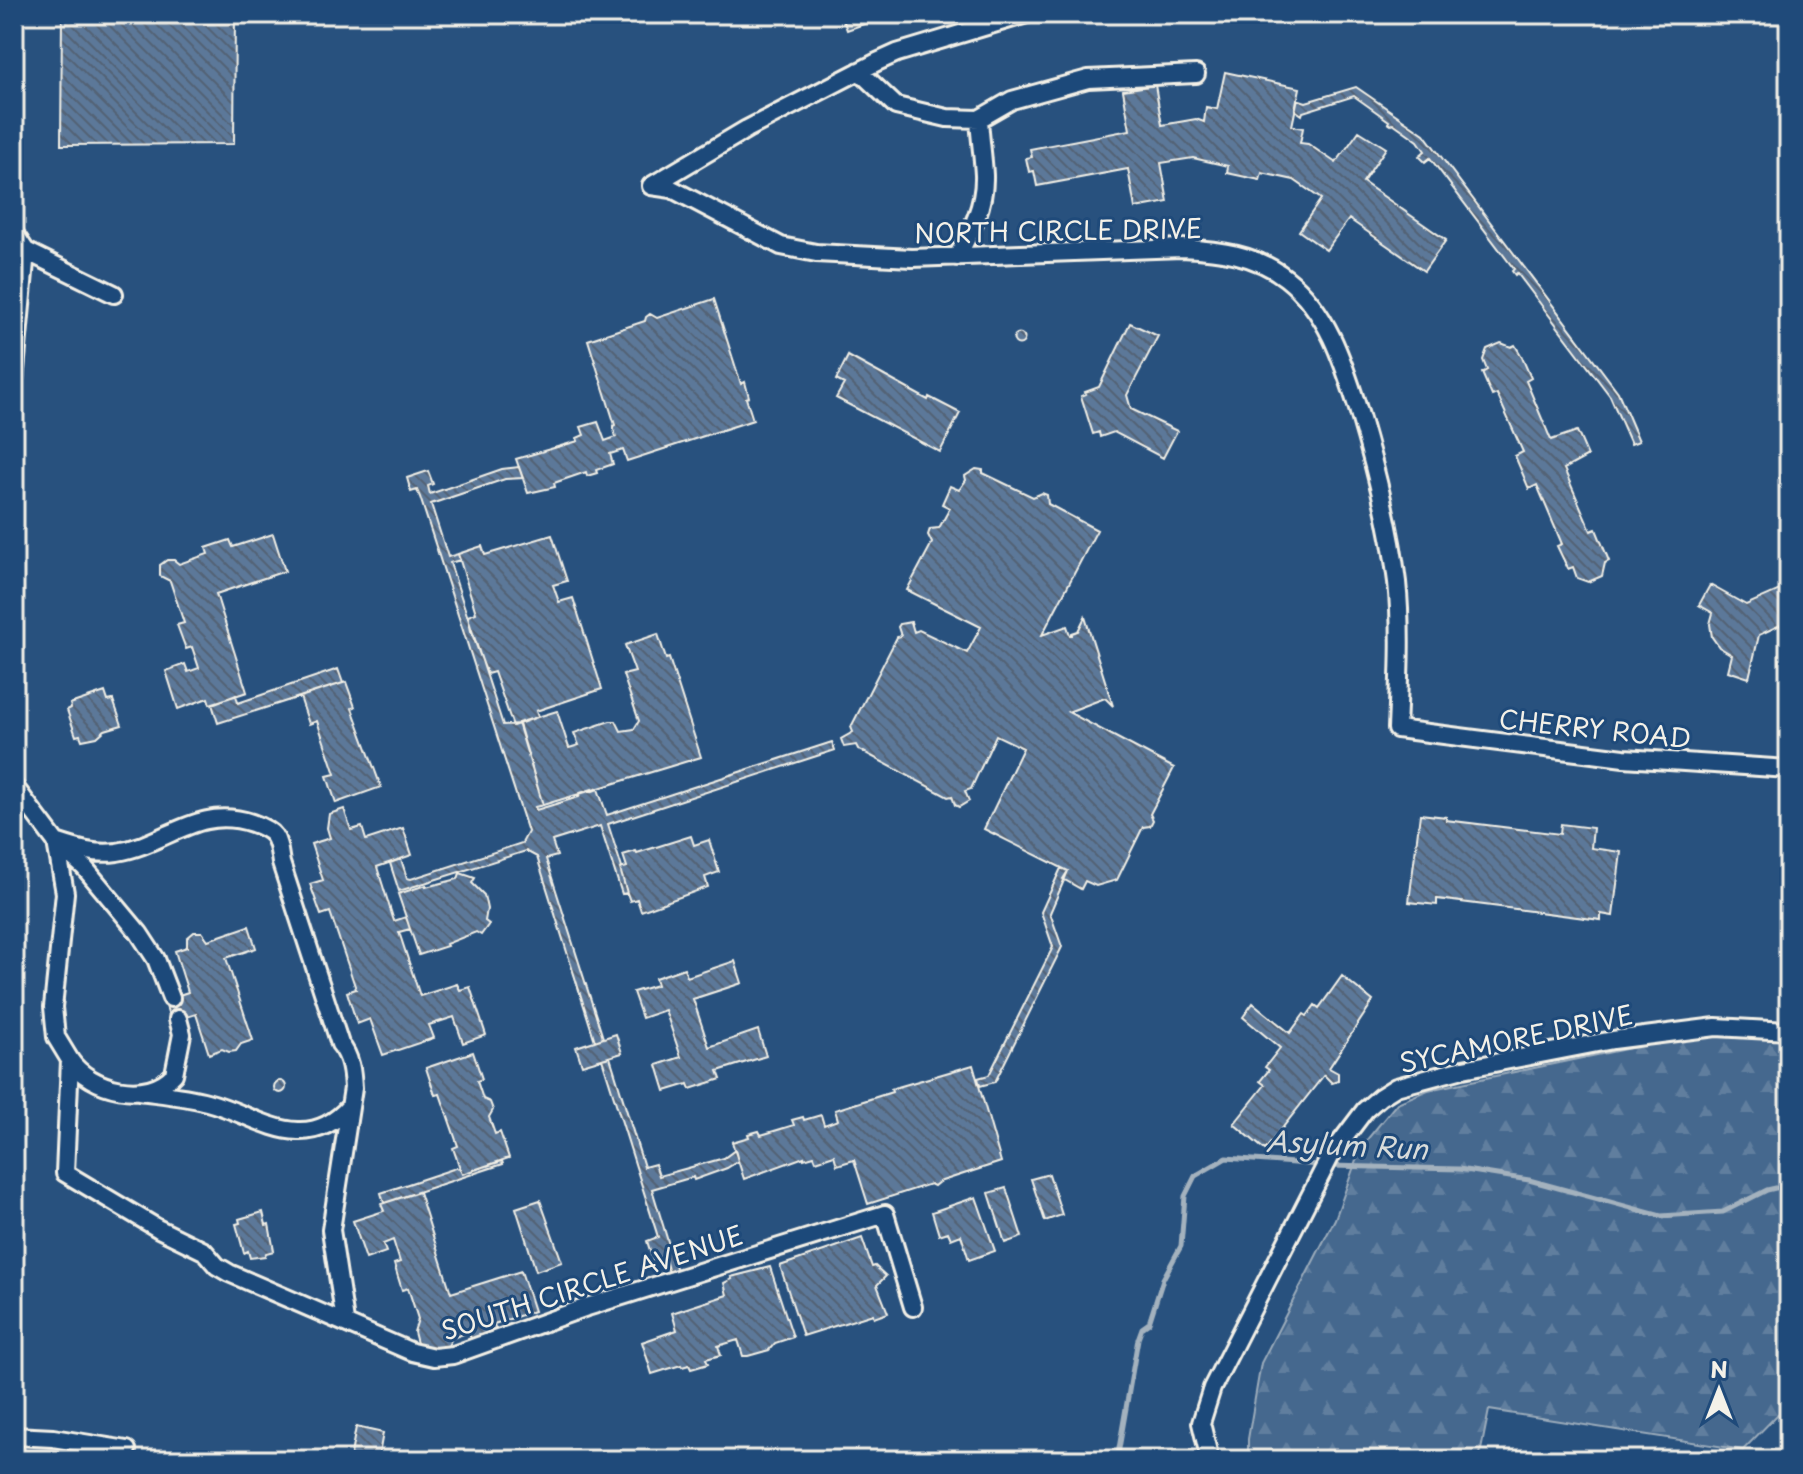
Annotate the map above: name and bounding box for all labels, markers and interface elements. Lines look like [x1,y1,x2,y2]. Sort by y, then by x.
street label: NORTH CIRCLE DRIVE [914,208,1202,252]
street label: CHERRY ROAD [1497,699,1693,757]
street label: SYCAMORE DRIVE [1396,994,1636,1082]
water label: Asylum Run [1265,1118,1430,1170]
street label: SOUTH CIRCLE AVENUE [436,1215,748,1349]
north arrow [1679,1350,1759,1430]
text: N [1710,1352,1728,1385]

